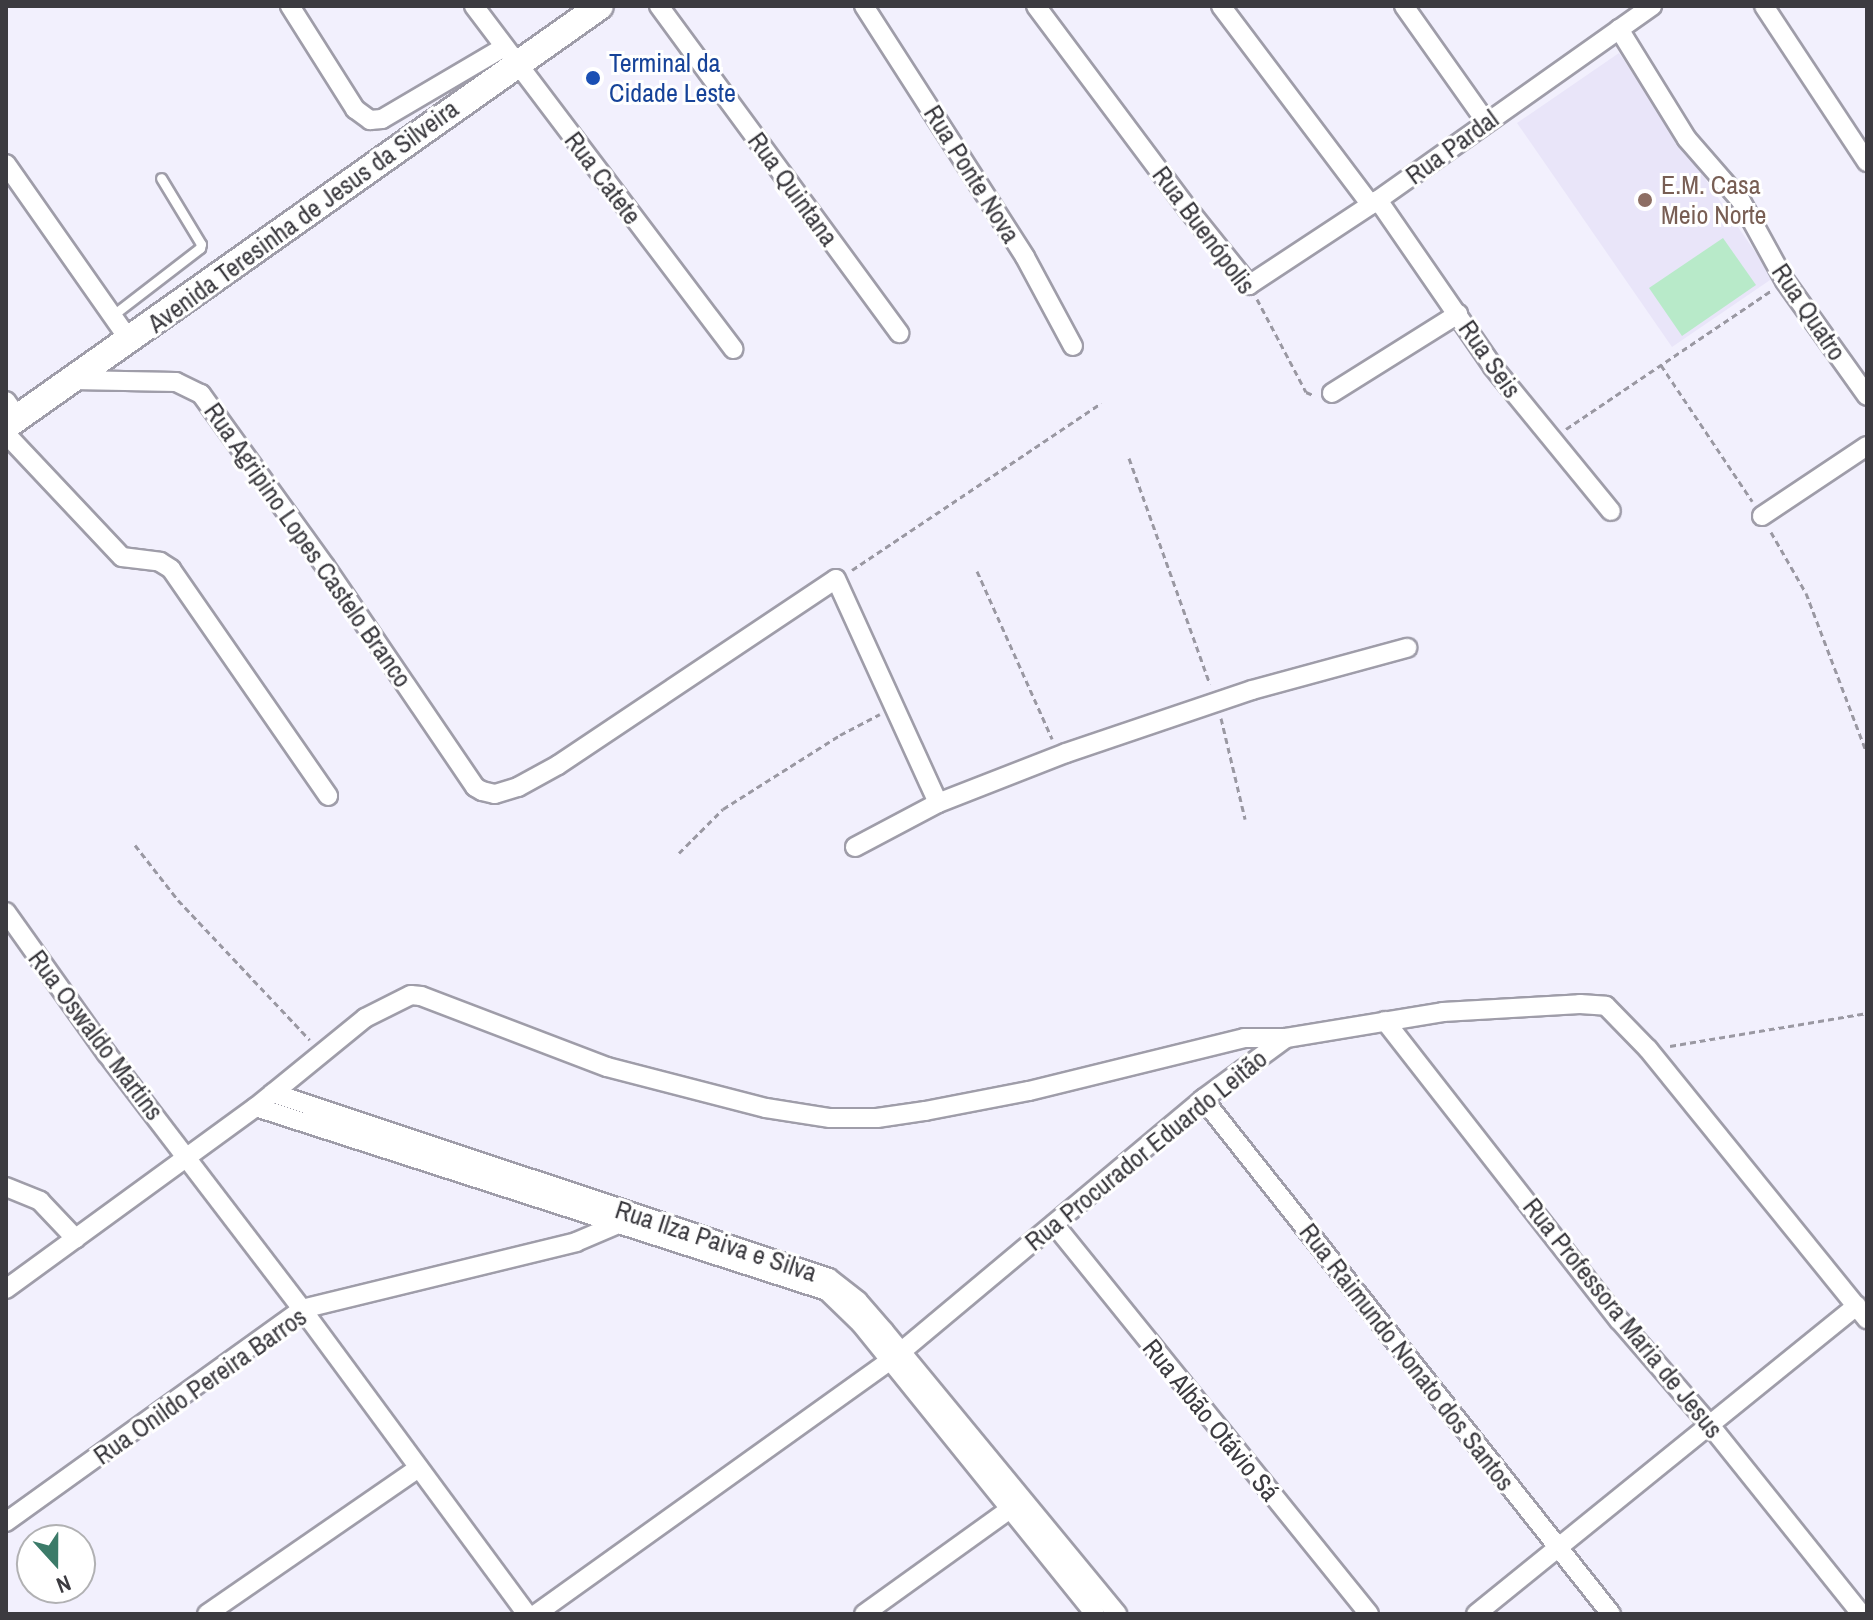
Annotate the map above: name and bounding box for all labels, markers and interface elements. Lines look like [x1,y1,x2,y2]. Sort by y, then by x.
place label: Terminal da Cidade Leste [609,47,736,108]
marker: Terminal da Cidade Leste [584,69,602,87]
street label: Avenida Teresinha de Jesus da Silveira [142,93,464,339]
street label: Rua Ponte Nova [917,99,1027,249]
street label: Rua Pardal [1400,103,1504,191]
street label: Rua Catete [558,126,648,230]
street label: Rua Quintana [741,126,845,252]
street label: Rua Buenópolis [1146,160,1262,300]
place label: E.M. Casa Meio Norte [1661,169,1766,230]
marker: E.M. Casa Meio Norte [1636,191,1654,209]
street label: Rua Quatro [1765,258,1853,366]
street label: Rua Seis [1452,314,1528,404]
street label: Rua Agripino Lopes Castelo Branco [197,396,419,694]
street label: Rua Oswaldo Martins [22,944,170,1126]
street label: Rua Procurador Eduardo Leitão [1019,1043,1273,1257]
street label: Rua Professora Maria de Jesus [1517,1192,1729,1444]
street label: Rua Ilza Paiva e Silva [611,1194,821,1288]
street label: Rua Raimundo Nonato dos Santos [1293,1217,1521,1497]
street label: Rua Onildo Pereira Barros [88,1301,312,1471]
street label: Rua Albão Otávio Sá [1136,1332,1286,1508]
north arrow [16,1524,96,1604]
text: N [52,1568,75,1601]

